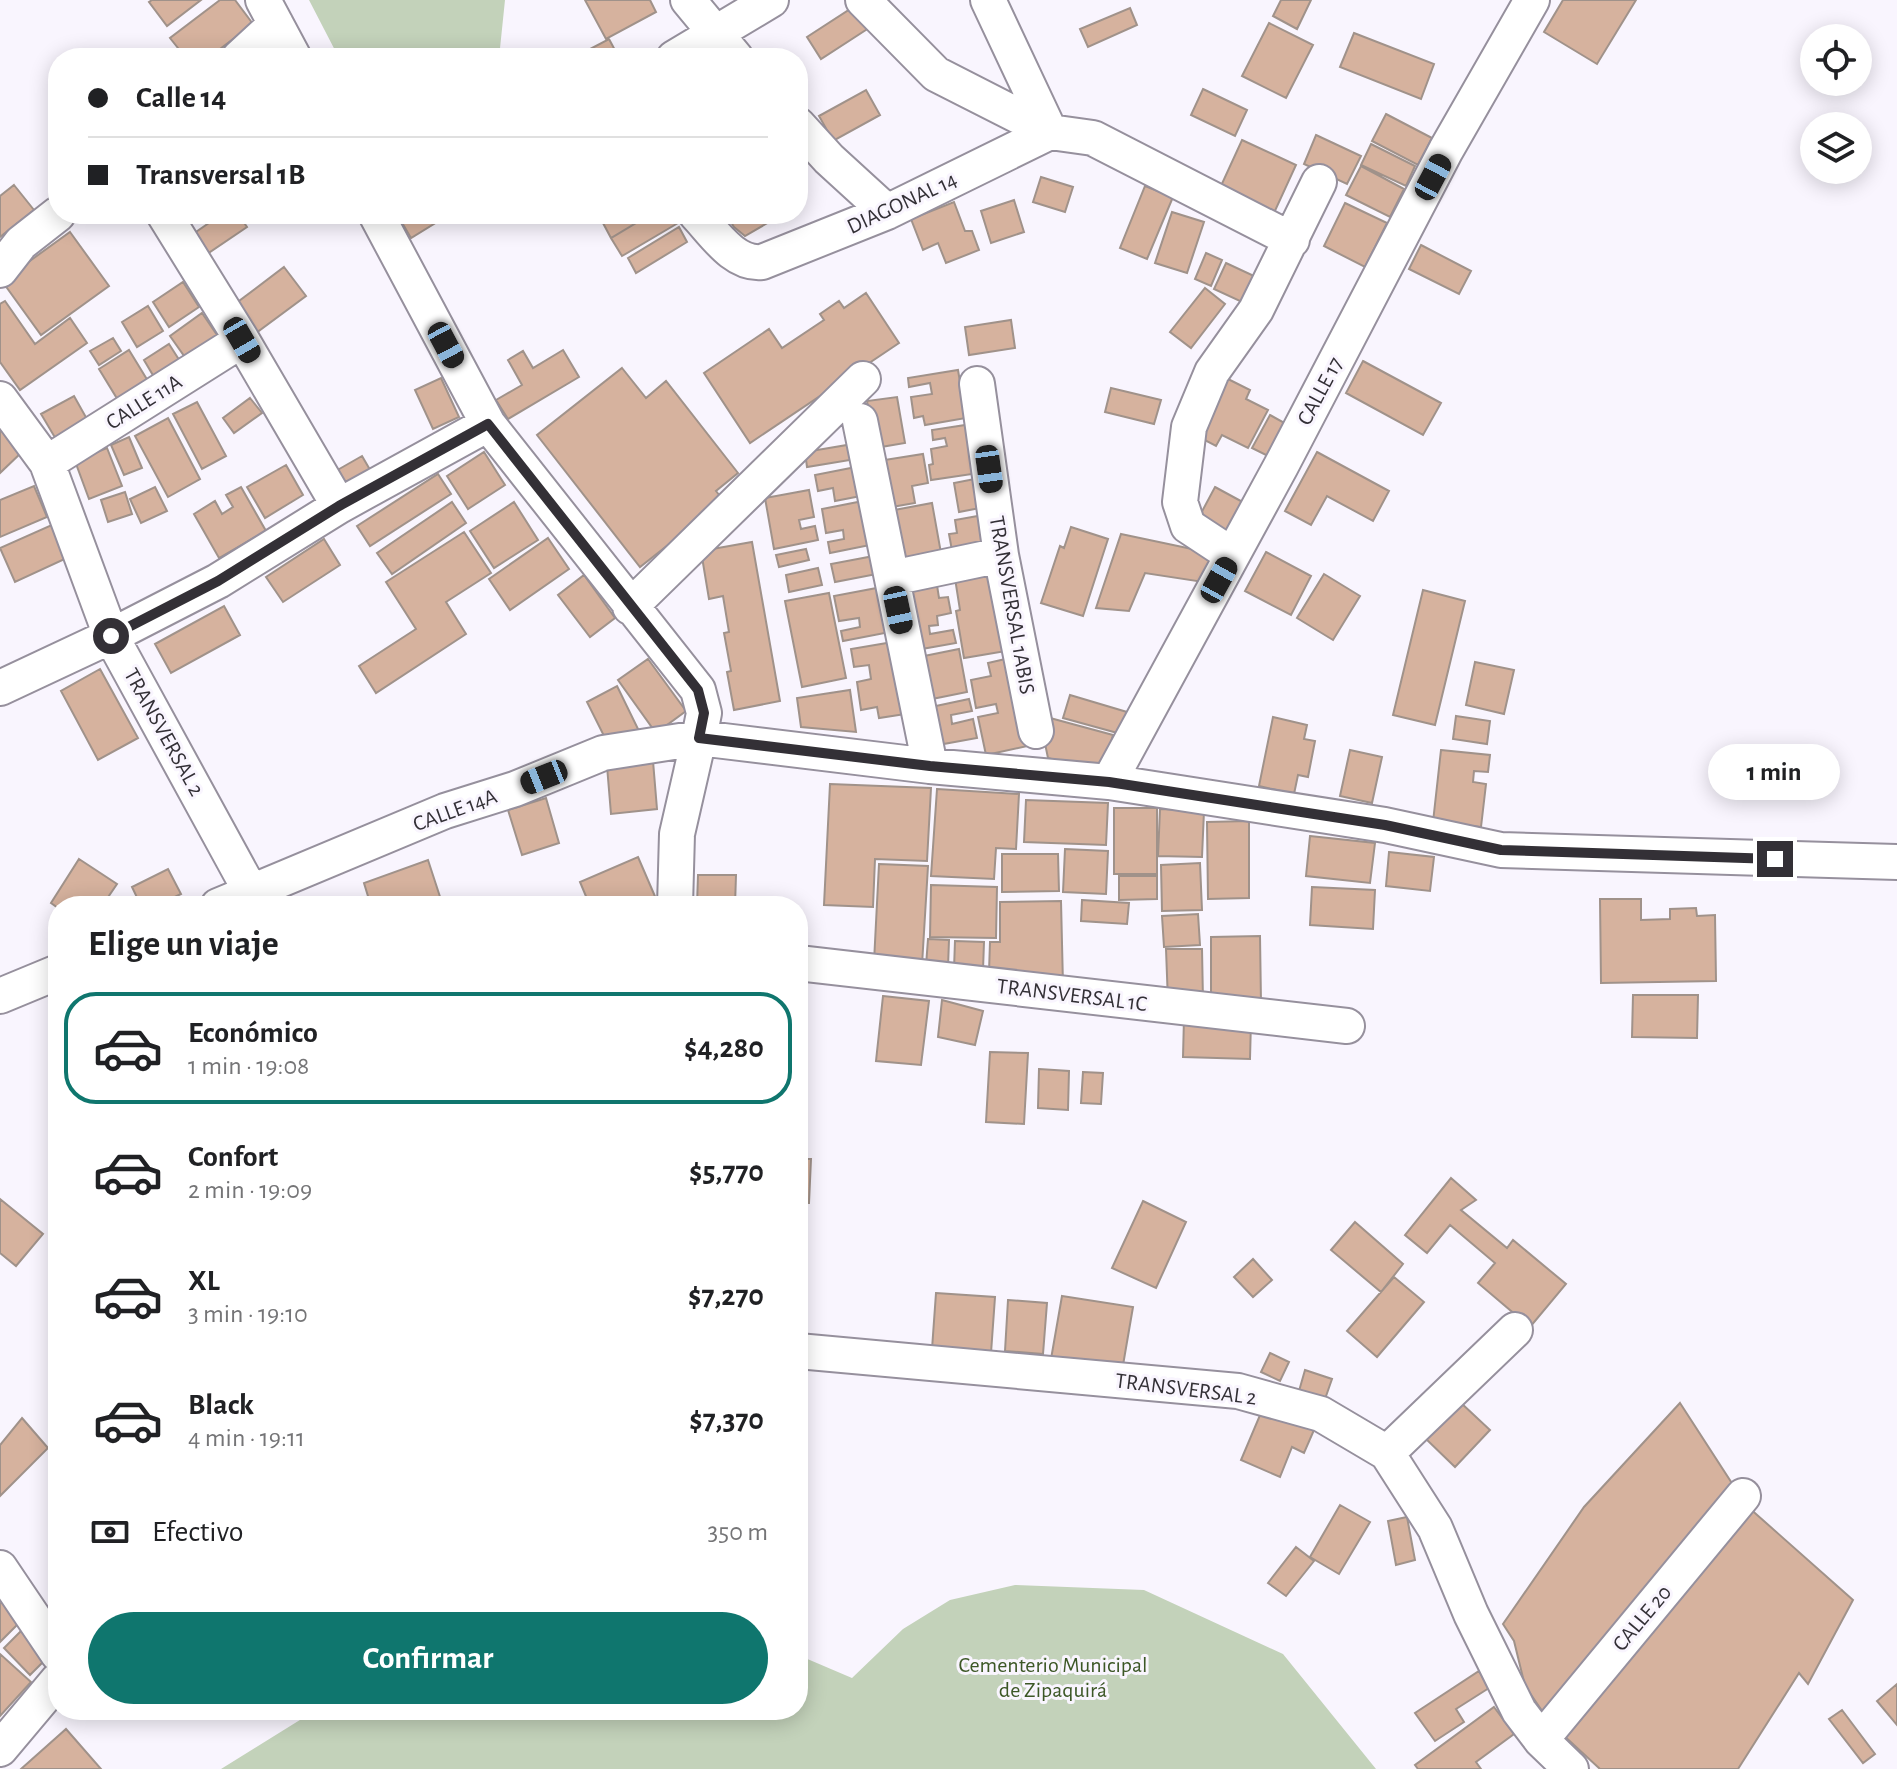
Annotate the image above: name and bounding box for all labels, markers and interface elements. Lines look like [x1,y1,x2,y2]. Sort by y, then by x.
map controls [1800,24,1872,184]
button: locate [1800,24,1872,96]
text: Calle 14 [136,83,226,113]
button: layers [1800,112,1872,184]
car [1411,150,1455,204]
text: Transversal 1B [136,160,305,190]
street label: DIAGONAL 14 [844,168,960,238]
car [220,313,264,367]
car [424,318,468,372]
street label: CALLE 17 [1293,353,1347,429]
street label: CALLE 11A [102,370,186,434]
car [974,444,1004,494]
street label: TRANSVERSAL 1ABIS [985,514,1039,696]
car [1197,553,1241,607]
car [881,584,915,636]
route start [93,618,129,654]
street label: TRANSVERSAL 2 [120,664,208,800]
callout: 1 min [1709,743,1841,799]
car [517,757,571,797]
text: 1 min [1747,759,1801,785]
street label: CALLE 14A [410,785,500,835]
route end [1757,841,1793,877]
text: Elige un viaje [88,926,279,962]
street label: TRANSVERSAL 1C [996,975,1148,1015]
icon: car [92,1012,164,1084]
text: Económico [188,1018,318,1048]
text: $4,280 [684,1033,764,1063]
text: 1 min · 19:08 [188,1053,309,1079]
icon: car [92,1136,164,1208]
text: Confort [188,1142,278,1172]
text: $5,770 [689,1157,764,1187]
text: 2 min · 19:09 [188,1177,312,1203]
icon: car [92,1260,164,1332]
text: XL [188,1266,220,1296]
text: $7,270 [688,1281,764,1311]
text: 3 min · 19:10 [188,1301,308,1327]
street label: TRANSVERSAL 2 [1114,1369,1258,1409]
icon: car [92,1384,164,1456]
text: Black [188,1390,254,1420]
text: $7,370 [689,1405,764,1435]
text: 4 min · 19:11 [188,1425,305,1451]
icon: cash [88,1510,132,1554]
text: Efectivo [152,1517,244,1547]
text: 350 m [708,1519,768,1545]
street label: CALLE 20 [1608,1581,1676,1655]
button: Confirmar [88,1612,768,1704]
park label: Cementerio Municipal de Zipaquirá [958,1654,1148,1701]

